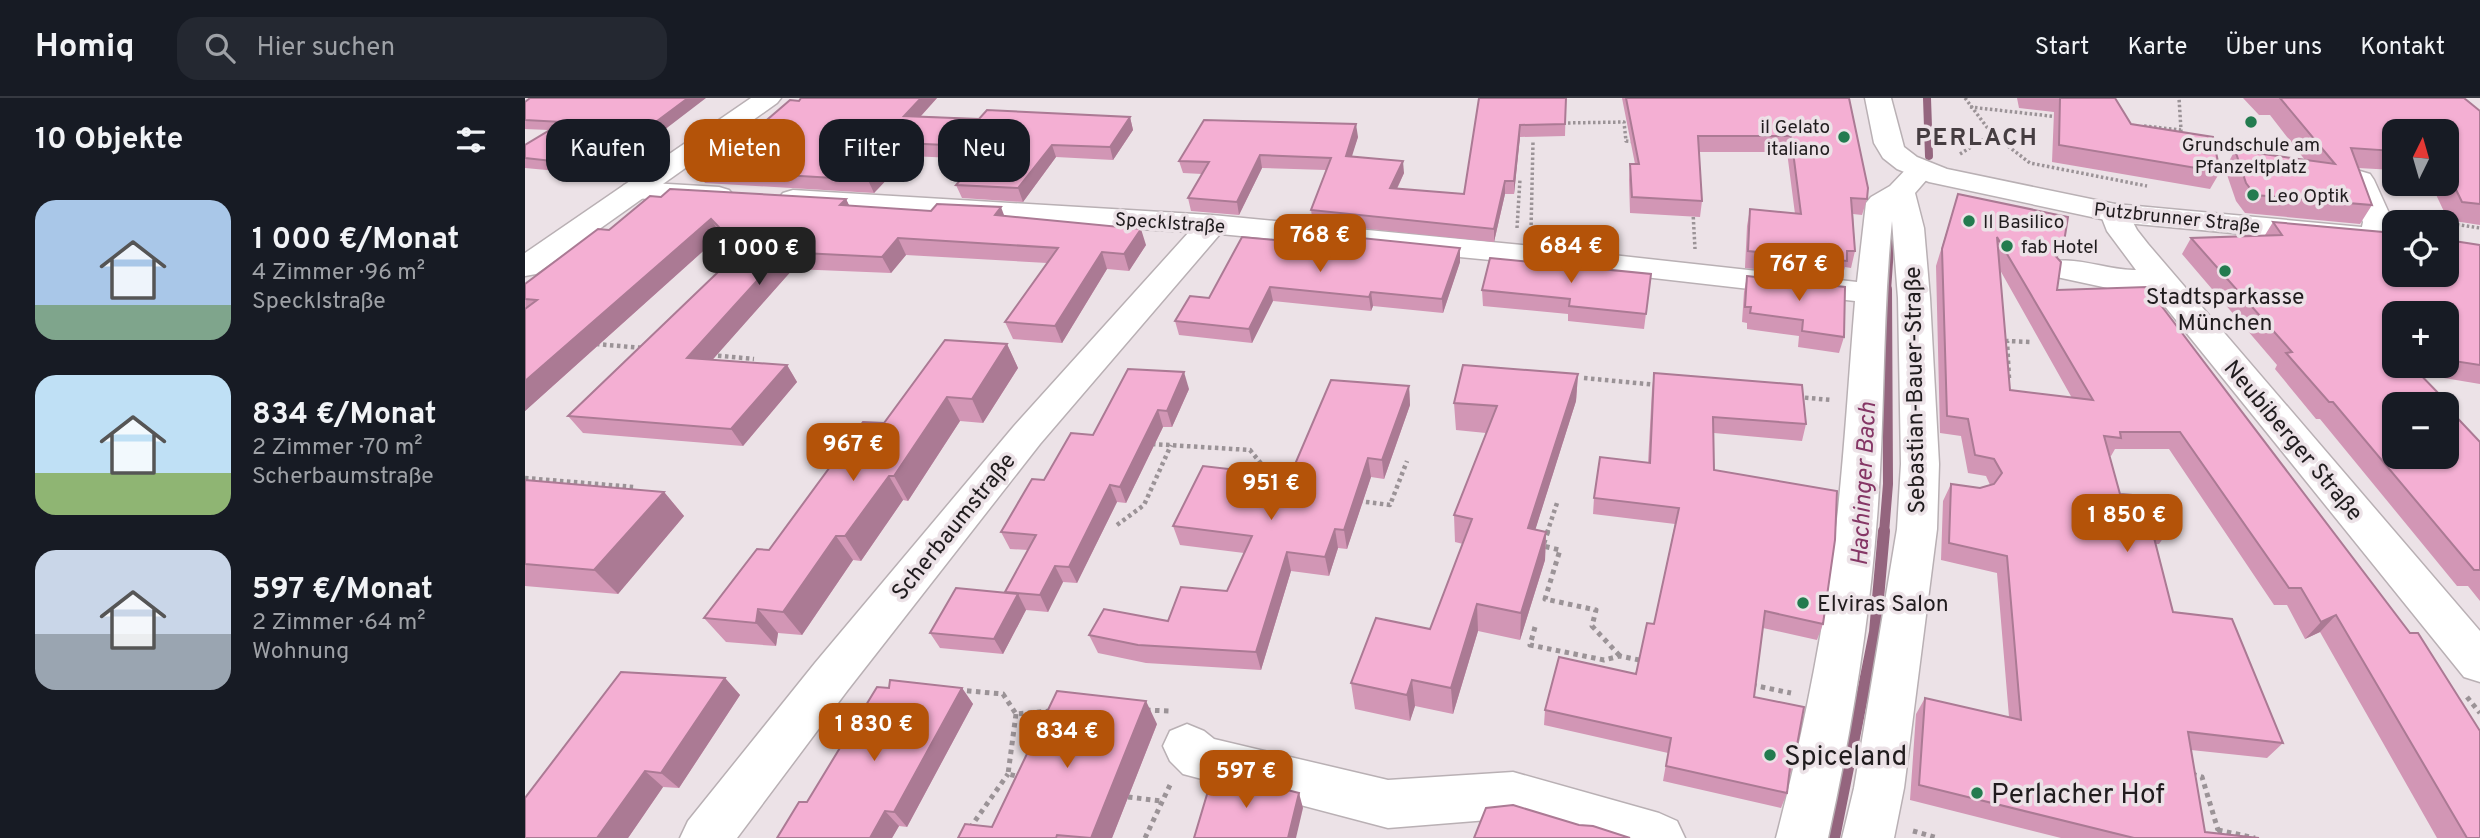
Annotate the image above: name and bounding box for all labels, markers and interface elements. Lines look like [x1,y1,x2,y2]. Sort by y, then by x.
search box [177,17,667,80]
text: Homiq [35,27,135,69]
icon: search [201,29,239,67]
text: Hier suchen [257,32,395,65]
text: Start [2035,33,2089,63]
text: Karte [2127,33,2187,63]
text: Über uns [2225,33,2322,63]
text: Kontakt [2360,33,2445,63]
marker: Grundschule am Pfanzeltplatz [2243,114,2259,130]
place label: il Gelato italiano [1760,116,1830,162]
chip: Kaufen [546,119,670,182]
chip: Mieten [684,119,805,182]
chip: Filter [819,119,924,182]
chip: Neu [938,119,1030,182]
north arrow [2382,119,2459,196]
map controls [2382,119,2459,469]
icon: filters [452,121,490,159]
text: 10 Objekte [35,122,183,159]
district label: PERLACH [1915,124,2039,154]
marker: il Gelato italiano [1836,129,1852,145]
place label: Grundschule am Pfanzeltplatz [2182,134,2320,180]
place label: Leo Optik [2267,185,2349,209]
marker: Leo Optik [2245,187,2261,203]
street label: Putzbrunner Straße [2092,198,2261,240]
street label: Specklstraße [1114,208,1226,240]
button: locate [2382,210,2459,287]
place label: Il Basilico [1983,211,2064,235]
marker: Il Basilico [1961,213,1977,229]
pin: 768 € [1271,214,1369,274]
text: 1 000 €/Monat [252,222,459,259]
text: 768 € [1290,222,1350,251]
pin: 684 € [1522,226,1620,285]
icon: home [91,228,175,312]
pin: 1 000 € [694,228,824,287]
text: 684 € [1539,233,1603,262]
text: 1 000 € [719,235,799,264]
place label: fab Hotel [2021,236,2098,260]
marker: fab Hotel [1999,238,2015,254]
pin: 767 € [1750,244,1848,303]
text: 767 € [1770,251,1828,280]
text: 4 Zimmer · 96 m² [252,259,425,288]
marker: Stadtsparkasse München [2217,263,2233,279]
street label: Sebastian-Bauer-Straße [1900,266,1933,514]
place label: Stadtsparkasse München [2146,284,2304,339]
text: Specklstraße [252,288,386,317]
button: + [2382,301,2459,378]
street label: Neubiberger Straße [2216,355,2368,528]
button: − [2382,392,2459,469]
text: 834 €/Monat [252,397,436,434]
water label: Hachinger Bach [1846,401,1884,567]
icon: home [91,403,175,487]
pin: 967 € [804,424,902,483]
text: 967 € [822,431,884,460]
text: 2 Zimmer · 70 m² [252,434,423,463]
street label: Scherbaumstraße [887,448,1023,607]
pin: 951 € [1222,462,1320,522]
text: Scherbaumstraße [252,463,434,492]
text: 951 € [1242,470,1300,499]
pin: 1 850 € [2062,494,2192,554]
text: 1 850 € [2088,502,2166,531]
text: 597 €/Monat [252,572,433,609]
icon: home [91,578,175,662]
place label: Elviras Salon [1817,591,1949,620]
marker: Elviras Salon [1795,595,1811,611]
text: 2 Zimmer · 64 m² [252,609,425,638]
text: Wohnung [252,638,349,667]
pin: 1 830 € [809,704,939,763]
pin: 834 € [1018,710,1116,770]
text: 1 830 € [835,711,913,740]
text: 834 € [1035,718,1099,747]
place label: Spiceland [1784,740,1907,776]
marker: Spiceland [1762,747,1778,763]
pin: 597 € [1197,750,1295,810]
text: 597 € [1216,758,1276,787]
place label: Perlacher Hof [1991,778,2165,814]
marker: Perlacher Hof [1969,785,1985,801]

